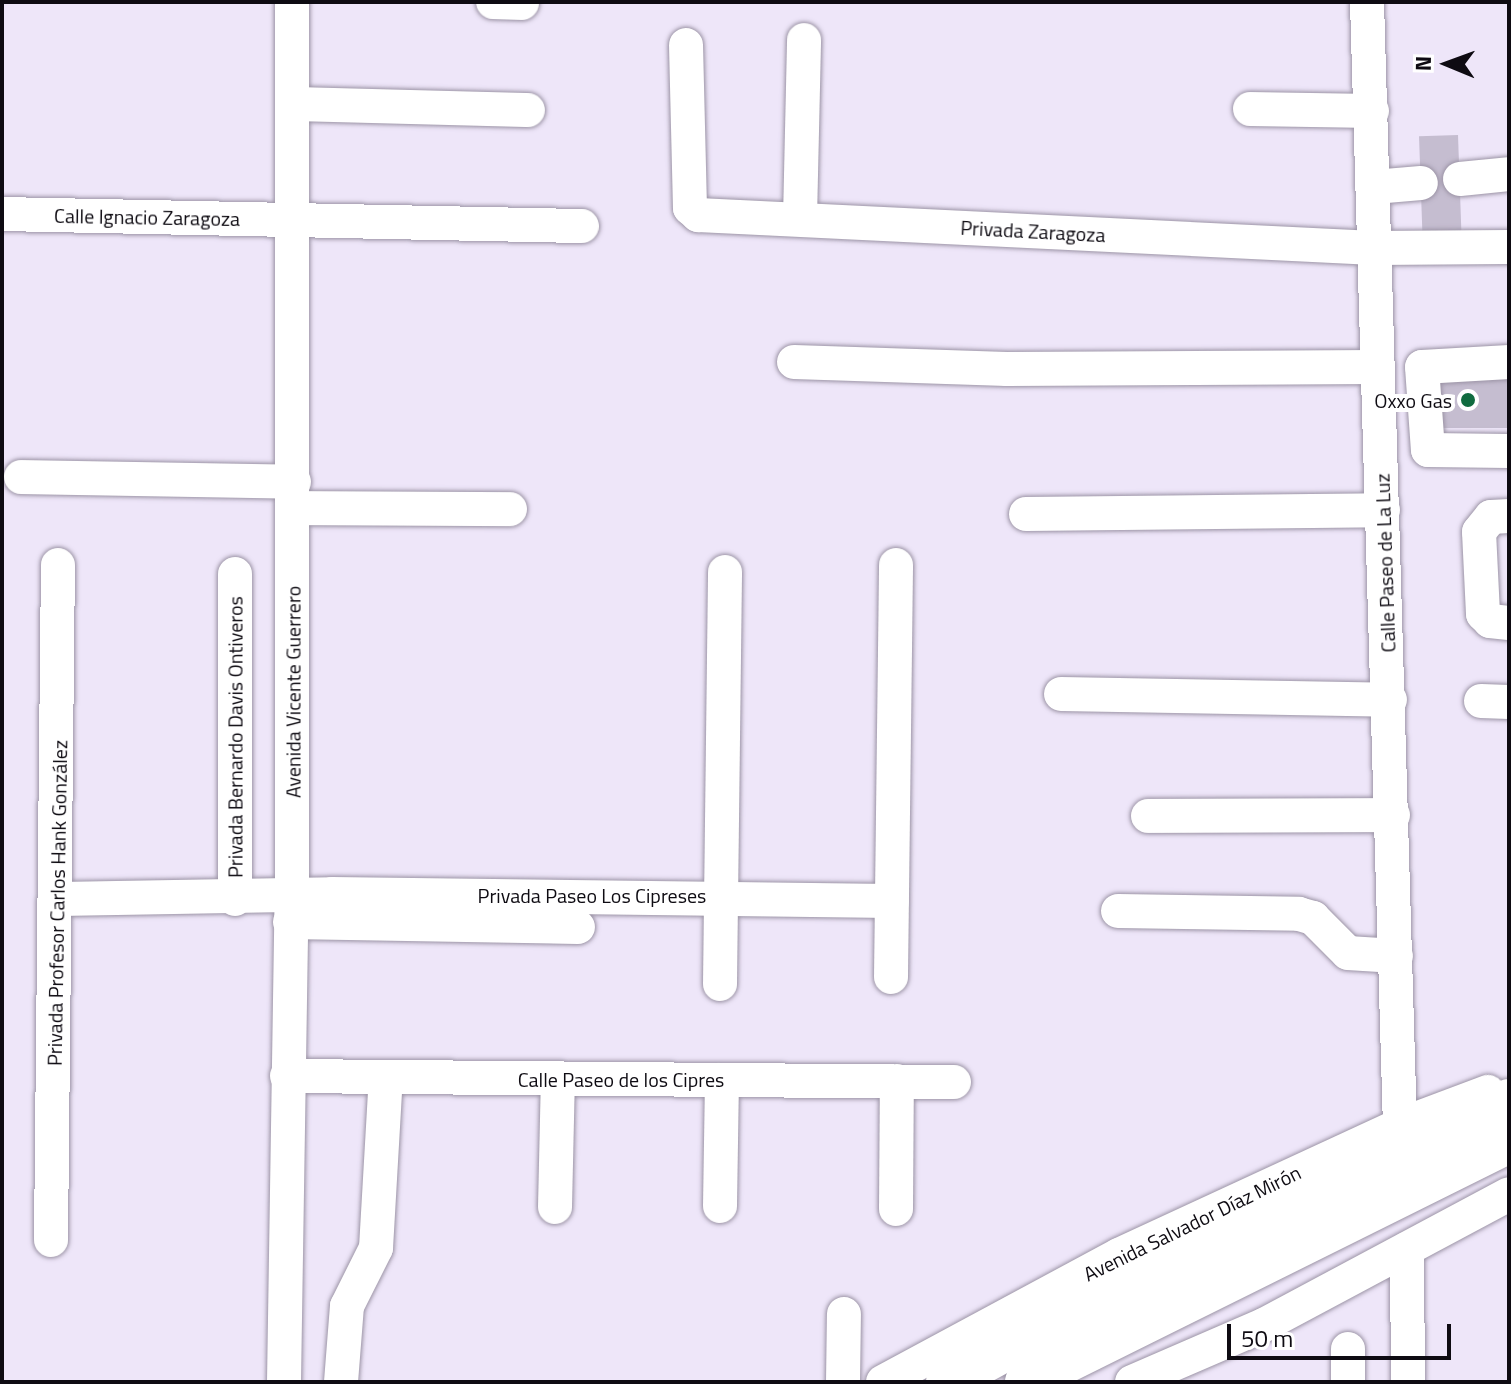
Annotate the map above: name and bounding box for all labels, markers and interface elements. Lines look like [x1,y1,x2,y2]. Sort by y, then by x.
north arrow [1407,24,1487,104]
text: N [1406,56,1440,72]
street label: Calle Ignacio Zaragoza [54,203,240,231]
street label: Privada Zaragoza [960,215,1106,247]
place label: Oxxo Gas [1374,388,1452,412]
marker: Oxxo Gas [1459,391,1477,409]
street label: Calle Paseo de La Luz [1370,473,1400,653]
street label: Avenida Vicente Guerrero [281,586,305,798]
street label: Privada Bernardo Davis Ontiveros [223,596,247,878]
street label: Privada Profesor Carlos Hank González [42,740,72,1066]
street label: Privada Paseo Los Cipreses [478,883,706,907]
street label: Calle Paseo de los Cipres [518,1067,724,1091]
street label: Avenida Salvador Díaz Mirón [1079,1160,1305,1286]
scale bar [1231,1308,1455,1358]
text: 50 m [1241,1320,1293,1356]

